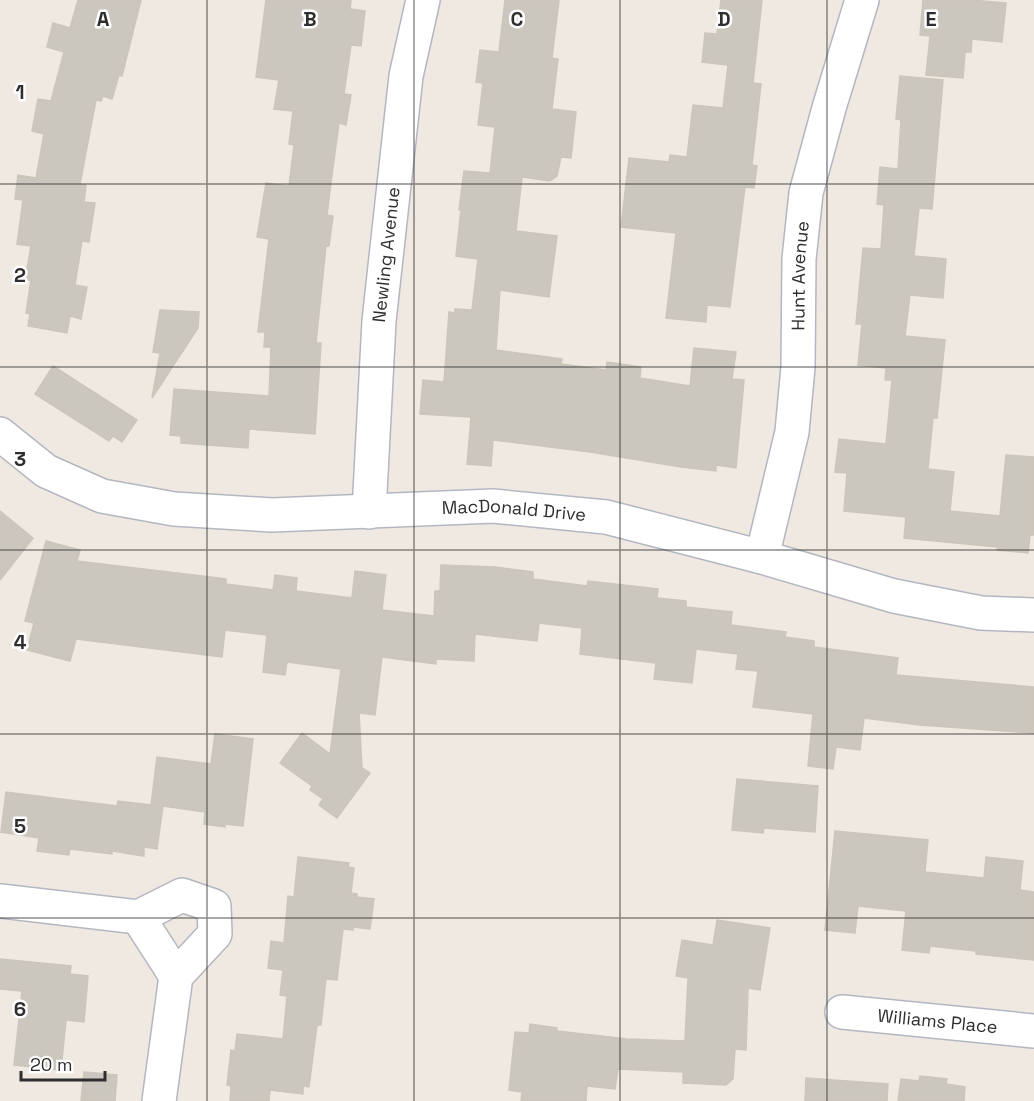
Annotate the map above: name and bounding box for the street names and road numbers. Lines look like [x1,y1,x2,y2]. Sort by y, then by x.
street label: Newling Avenue [367,186,405,324]
street label: Hunt Avenue [786,220,814,331]
street label: MacDonald Drive [441,494,587,526]
street label: Williams Place [877,1004,999,1038]

